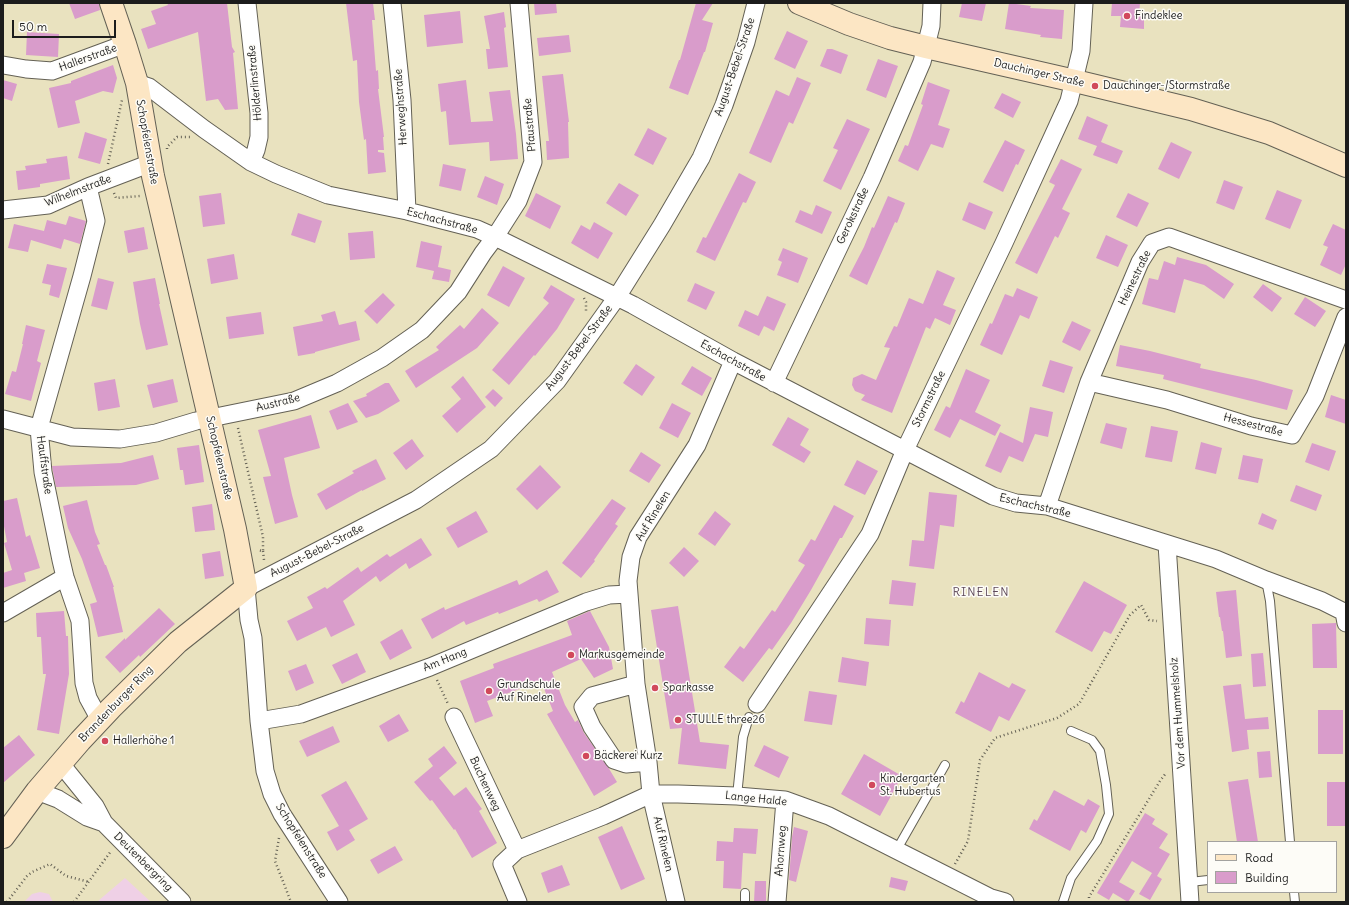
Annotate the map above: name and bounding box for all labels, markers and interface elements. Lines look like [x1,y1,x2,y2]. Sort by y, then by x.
place label: Findeklee [1135,9,1182,23]
marker: Findeklee [1122,11,1132,21]
scale bar [14,12,118,38]
street label: August-Bebel-Straße [712,16,758,118]
text: 50 m [19,19,47,34]
street label: Hallerstraße [57,41,119,75]
street label: Hölderlinstraße [245,45,265,121]
street label: Dauchinger Straße [992,56,1086,90]
street label: Herweghstraße [392,68,410,146]
place label: Dauchinger-/Stormstraße [1103,79,1230,93]
marker: Dauchinger-/Stormstraße [1090,81,1100,91]
street label: Pfaustraße [521,98,539,152]
street label: Schopfelenstraße [133,99,161,185]
street label: Wilhelmstraße [43,172,113,210]
street label: Gerokstraße [834,185,872,247]
street label: Eschachstraße [405,205,479,237]
street label: Heinestraße [1116,248,1154,308]
street label: August-Bebel-Straße [543,303,615,393]
street label: Eschachstraße [698,338,768,384]
street label: Stormstraße [910,369,948,429]
street label: Austraße [255,391,301,415]
street label: Hessestraße [1222,411,1284,439]
street label: Schopfelenstraße [203,415,235,501]
street label: Hauffstraße [33,435,55,495]
street label: Auf Rinelen [633,489,673,543]
street label: Eschachstraße [998,491,1072,521]
street label: August-Bebel-Straße [268,522,366,580]
district label: RINELEN [952,586,1010,600]
street label: Am Hang [421,645,469,675]
place label: Markusgemeinde [579,648,664,662]
marker: Markusgemeinde [566,650,576,660]
street label: Vor dem Hummelsholz [1168,657,1188,769]
street label: Brandenburger Ring [76,663,156,745]
place label: Grundschule Auf Rinelen [497,678,560,704]
place label: Sparkasse [663,681,714,695]
marker: Sparkasse [650,683,660,693]
marker: Grundschule Auf Rinelen [484,686,494,696]
place label: STULLE three26 [686,713,765,727]
marker: STULLE three26 [673,715,683,725]
place label: Hallerhöhe 1 [113,734,174,748]
marker: Hallerhöhe 1 [100,736,110,746]
place label: Bäckerei Kurz [594,749,662,763]
marker: Bäckerei Kurz [581,751,591,761]
street label: Buchenweg [467,755,503,813]
place label: Kindergarten St. Hubertus [880,772,945,798]
marker: Kindergarten St. Hubertus [867,780,877,790]
street label: Lange Halde [724,789,788,809]
street label: Schopfelenstraße [273,801,329,881]
street label: Auf Rinelen [650,815,676,873]
street label: Ahornweg [773,825,789,877]
street label: Deutenbergring [111,830,175,894]
legend [1207,841,1337,893]
text: Road [1245,850,1273,865]
text: Building [1245,870,1289,885]

